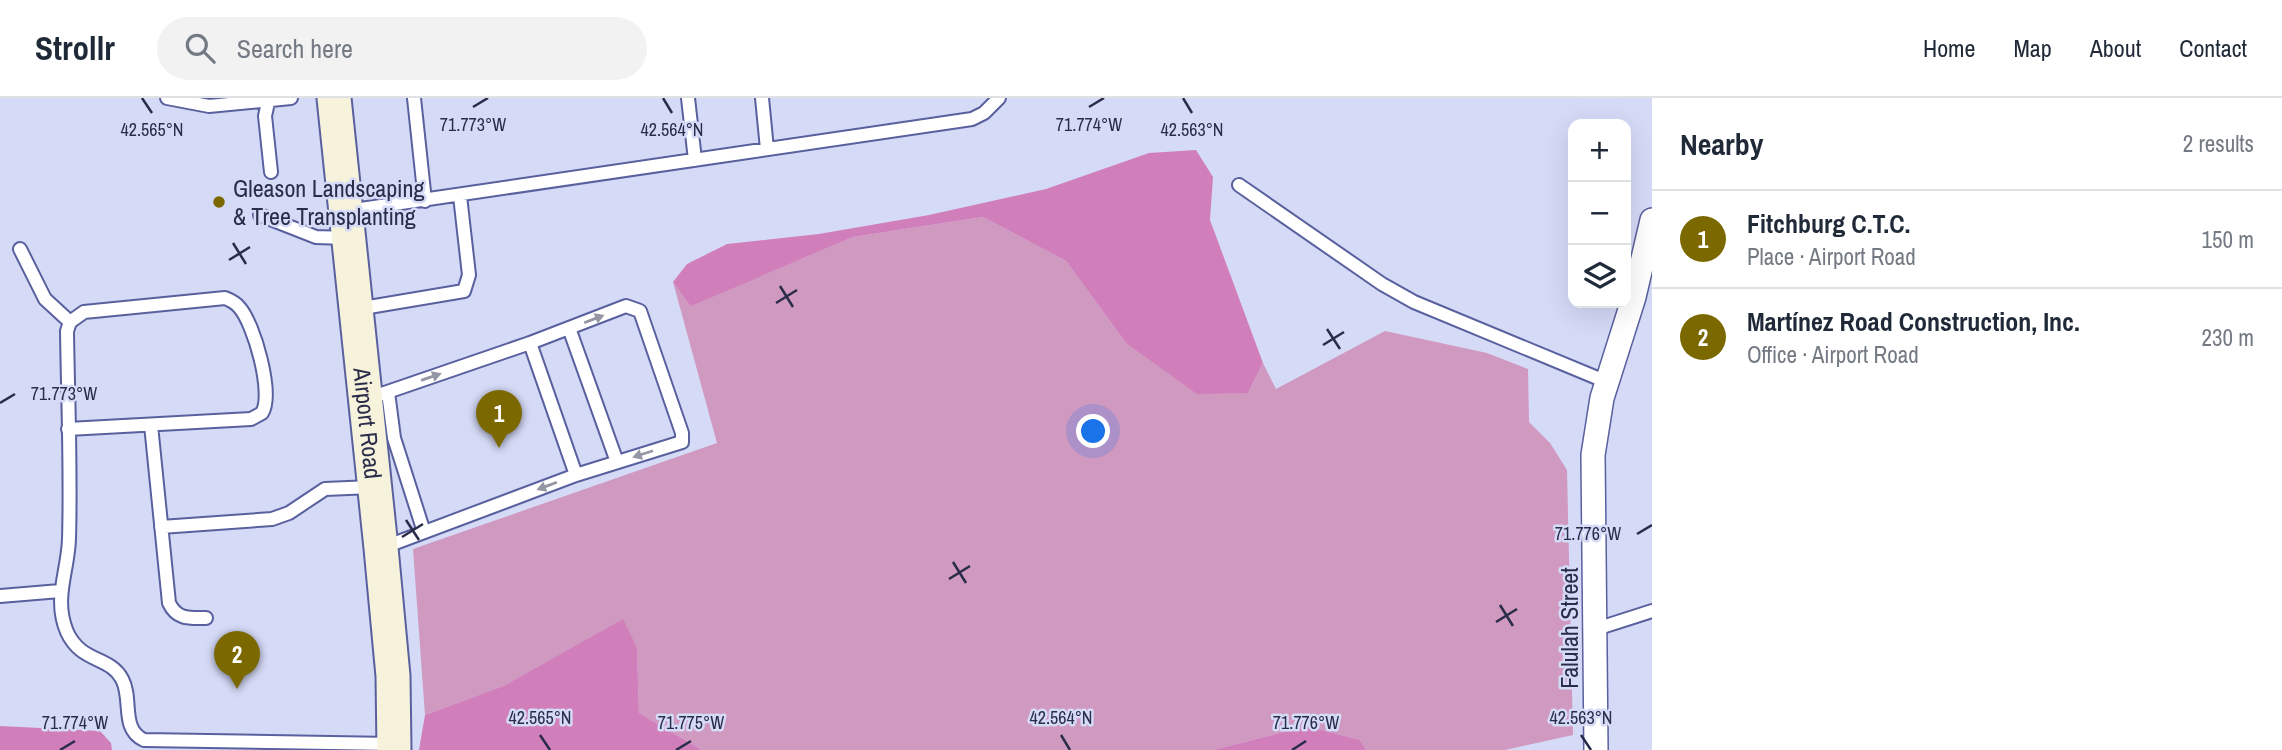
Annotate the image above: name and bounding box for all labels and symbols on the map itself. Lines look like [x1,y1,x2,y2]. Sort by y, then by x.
text: 71.773°W [440,112,506,137]
text: 71.774°W [1056,112,1122,137]
text: 42.565°N [121,117,184,142]
text: 42.564°N [641,117,704,142]
text: 42.563°N [1161,117,1224,142]
place label: Gleason Landscaping & Tree Transplanting [233,172,425,232]
marker: Gleason Landscaping & Tree Transplanting [211,194,227,210]
one-way arrow [583,313,604,324]
street label: Airport Road [346,365,390,480]
one-way arrow [421,371,442,382]
text: 71.773°W [31,381,97,406]
pin: 1 [476,390,522,448]
your location [1076,414,1110,448]
one-way arrow [633,449,654,460]
one-way arrow [536,481,557,492]
text: 71.776°W [1555,521,1621,546]
street label: Falulah Street [1553,567,1585,689]
pin: 2 [214,631,260,689]
text: 42.565°N [509,705,572,730]
text: 42.564°N [1030,705,1093,730]
text: 42.563°N [1550,705,1613,730]
text: 71.774°W [42,710,108,735]
text: 71.775°W [658,710,724,735]
text: 71.776°W [1273,710,1339,735]

